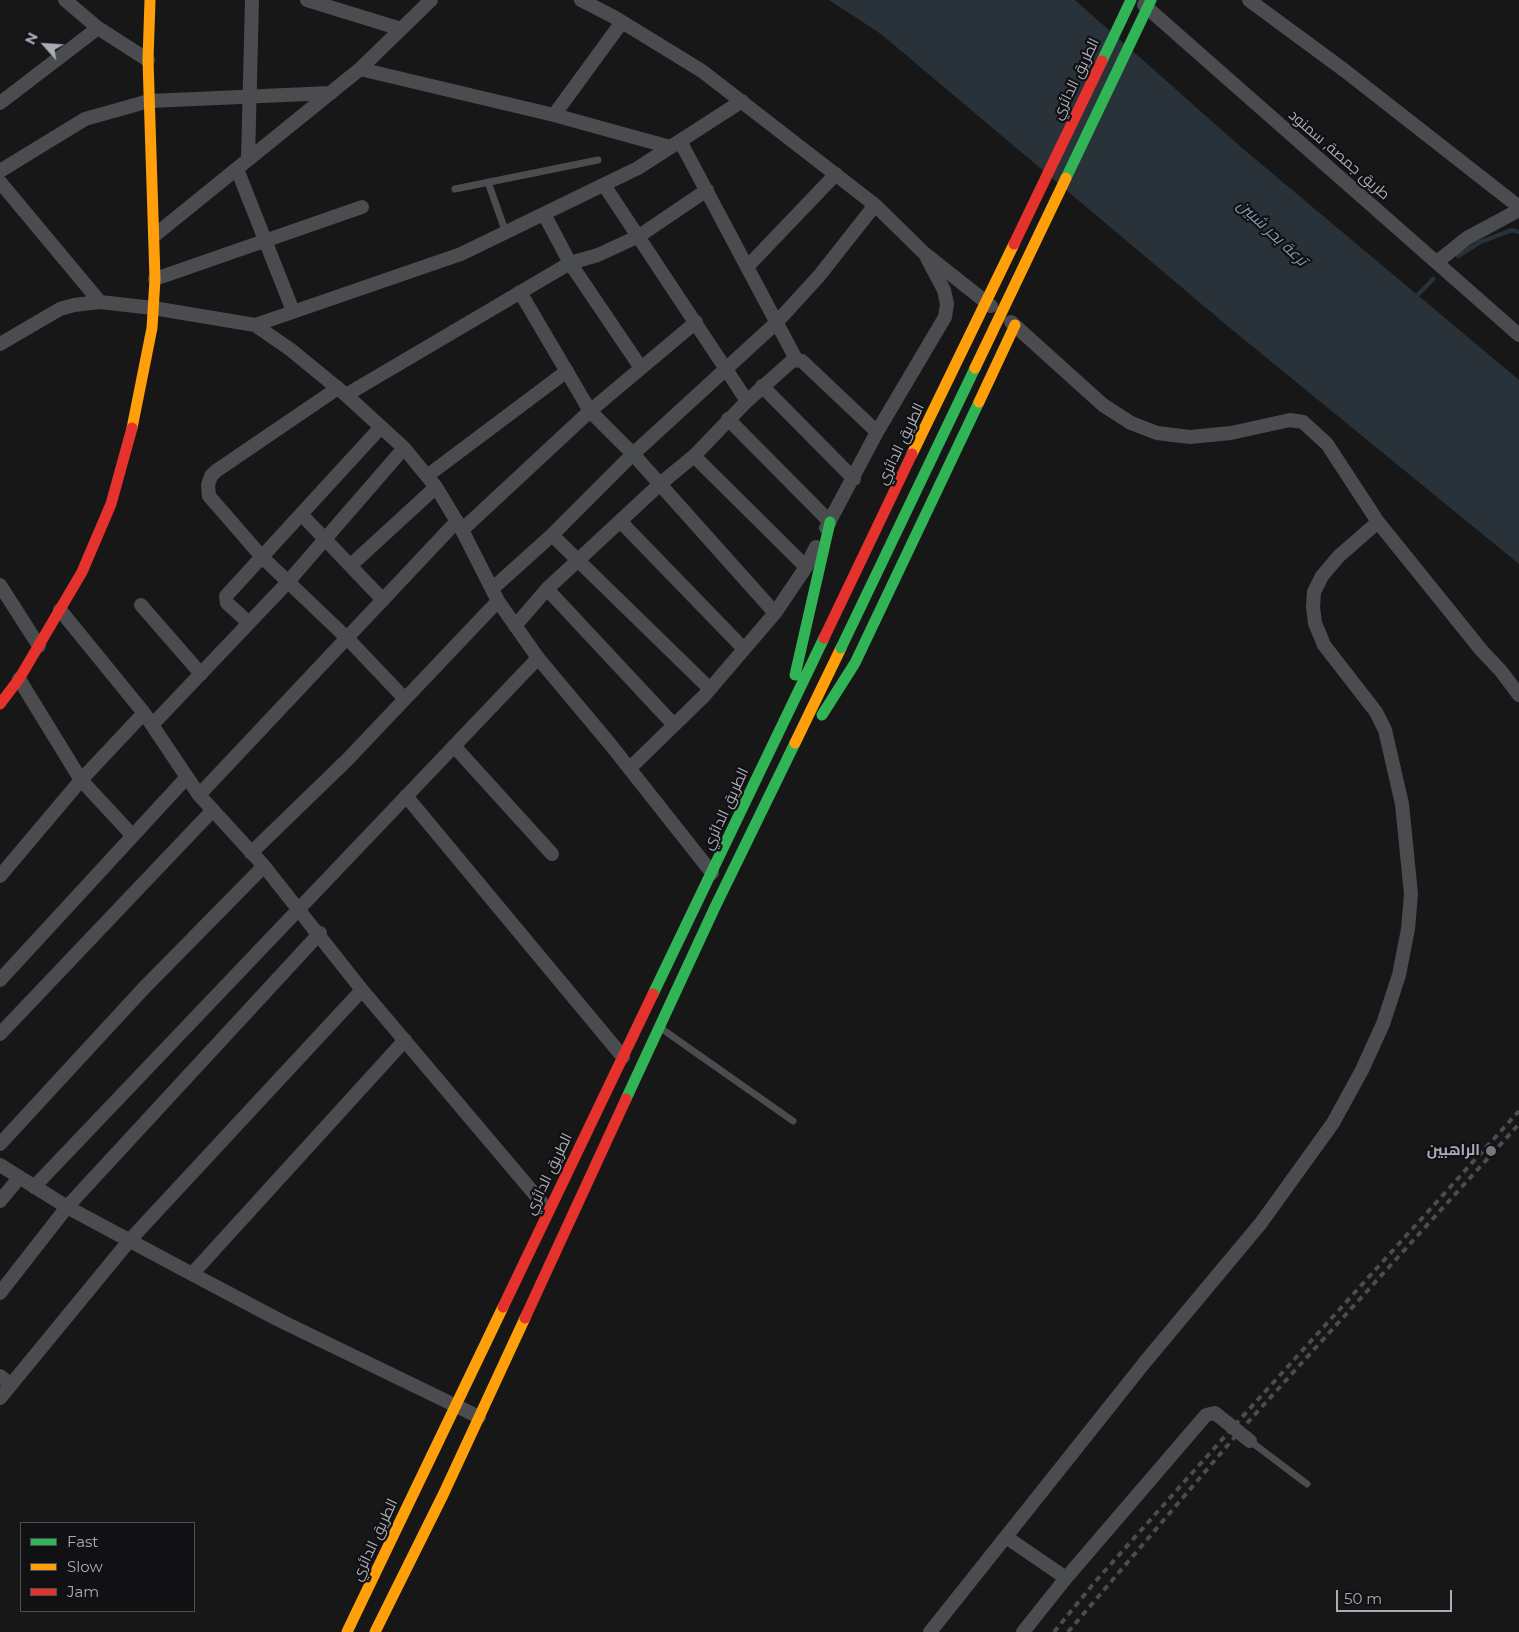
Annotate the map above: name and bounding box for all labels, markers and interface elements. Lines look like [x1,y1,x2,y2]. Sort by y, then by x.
north arrow [20,20,70,70]
text: N [21,29,42,47]
street label: الطريق الدائري [1048,35,1104,123]
street label: طريق جمصة, سمنود [1285,106,1393,204]
water label: ترعة بحر شبين [1233,196,1311,270]
street label: الطريق الدائري [873,400,929,488]
street label: الطريق الدائري [699,765,753,853]
street label: الطريق الدائري [521,1130,577,1218]
place label: الراهبين [1427,1142,1480,1160]
marker: الراهبين [1484,1144,1498,1158]
street label: الطريق الدائري [348,1496,402,1584]
legend [20,1522,195,1612]
text: Fast [67,1532,98,1551]
text: Slow [67,1557,103,1576]
scale bar [1339,1580,1455,1612]
text: Jam [67,1582,99,1601]
text: 50 m [1344,1589,1382,1608]

